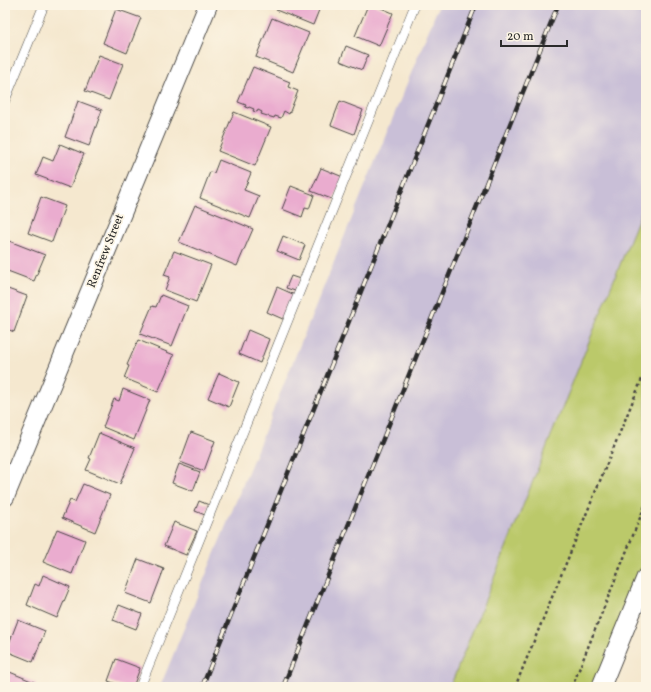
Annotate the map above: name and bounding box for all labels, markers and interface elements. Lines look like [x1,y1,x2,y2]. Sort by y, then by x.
scale bar [501,22,567,48]
text: 20 m [507,29,534,45]
street label: Renfrew Street [84,212,128,290]

